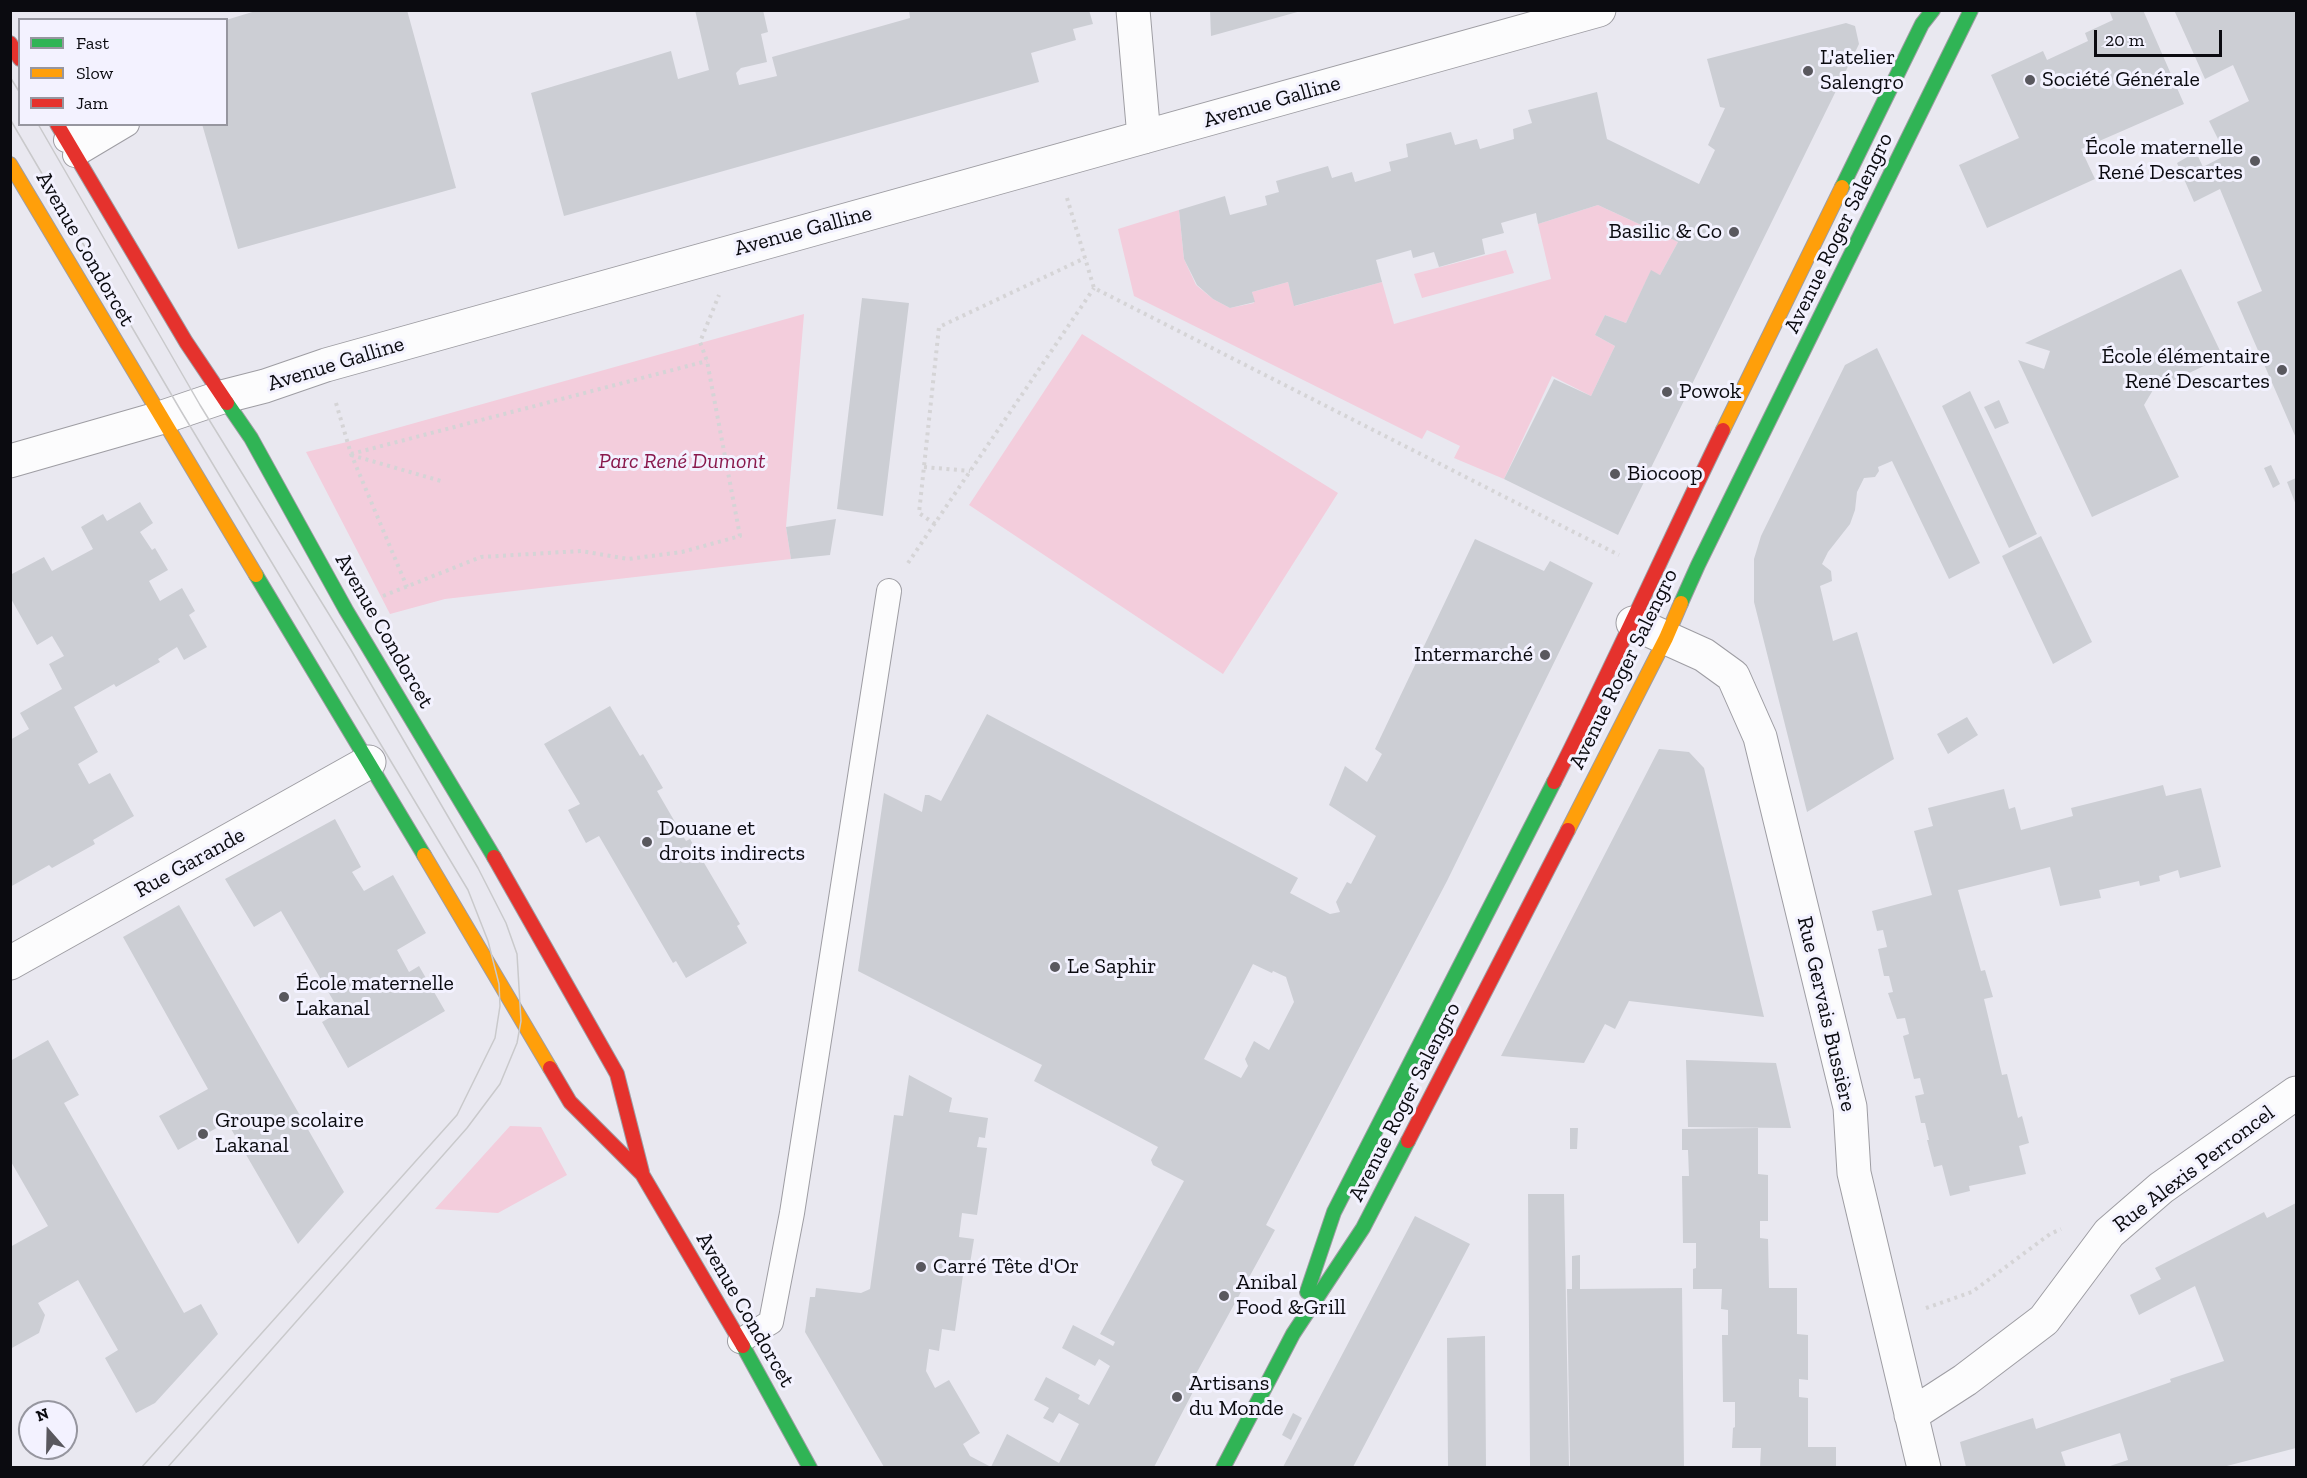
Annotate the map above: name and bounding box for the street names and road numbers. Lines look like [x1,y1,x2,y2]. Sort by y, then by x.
street label: Avenue Galline [1200,70,1344,134]
street label: Avenue Roger Salengro [1779,129,1899,337]
street label: Avenue Condorcet [30,167,140,331]
street label: Avenue Galline [731,200,875,262]
street label: Avenue Galline [265,331,407,397]
street label: Avenue Condorcet [329,549,439,713]
street label: Avenue Roger Salengro [1564,565,1684,773]
street label: Rue Garande [130,822,250,904]
street label: Rue Gervais Bussière [1791,914,1861,1114]
street label: Avenue Roger Salengro [1343,998,1467,1206]
street label: Rue Alexis Perroncel [2108,1100,2280,1238]
street label: Avenue Condorcet [690,1228,800,1392]

